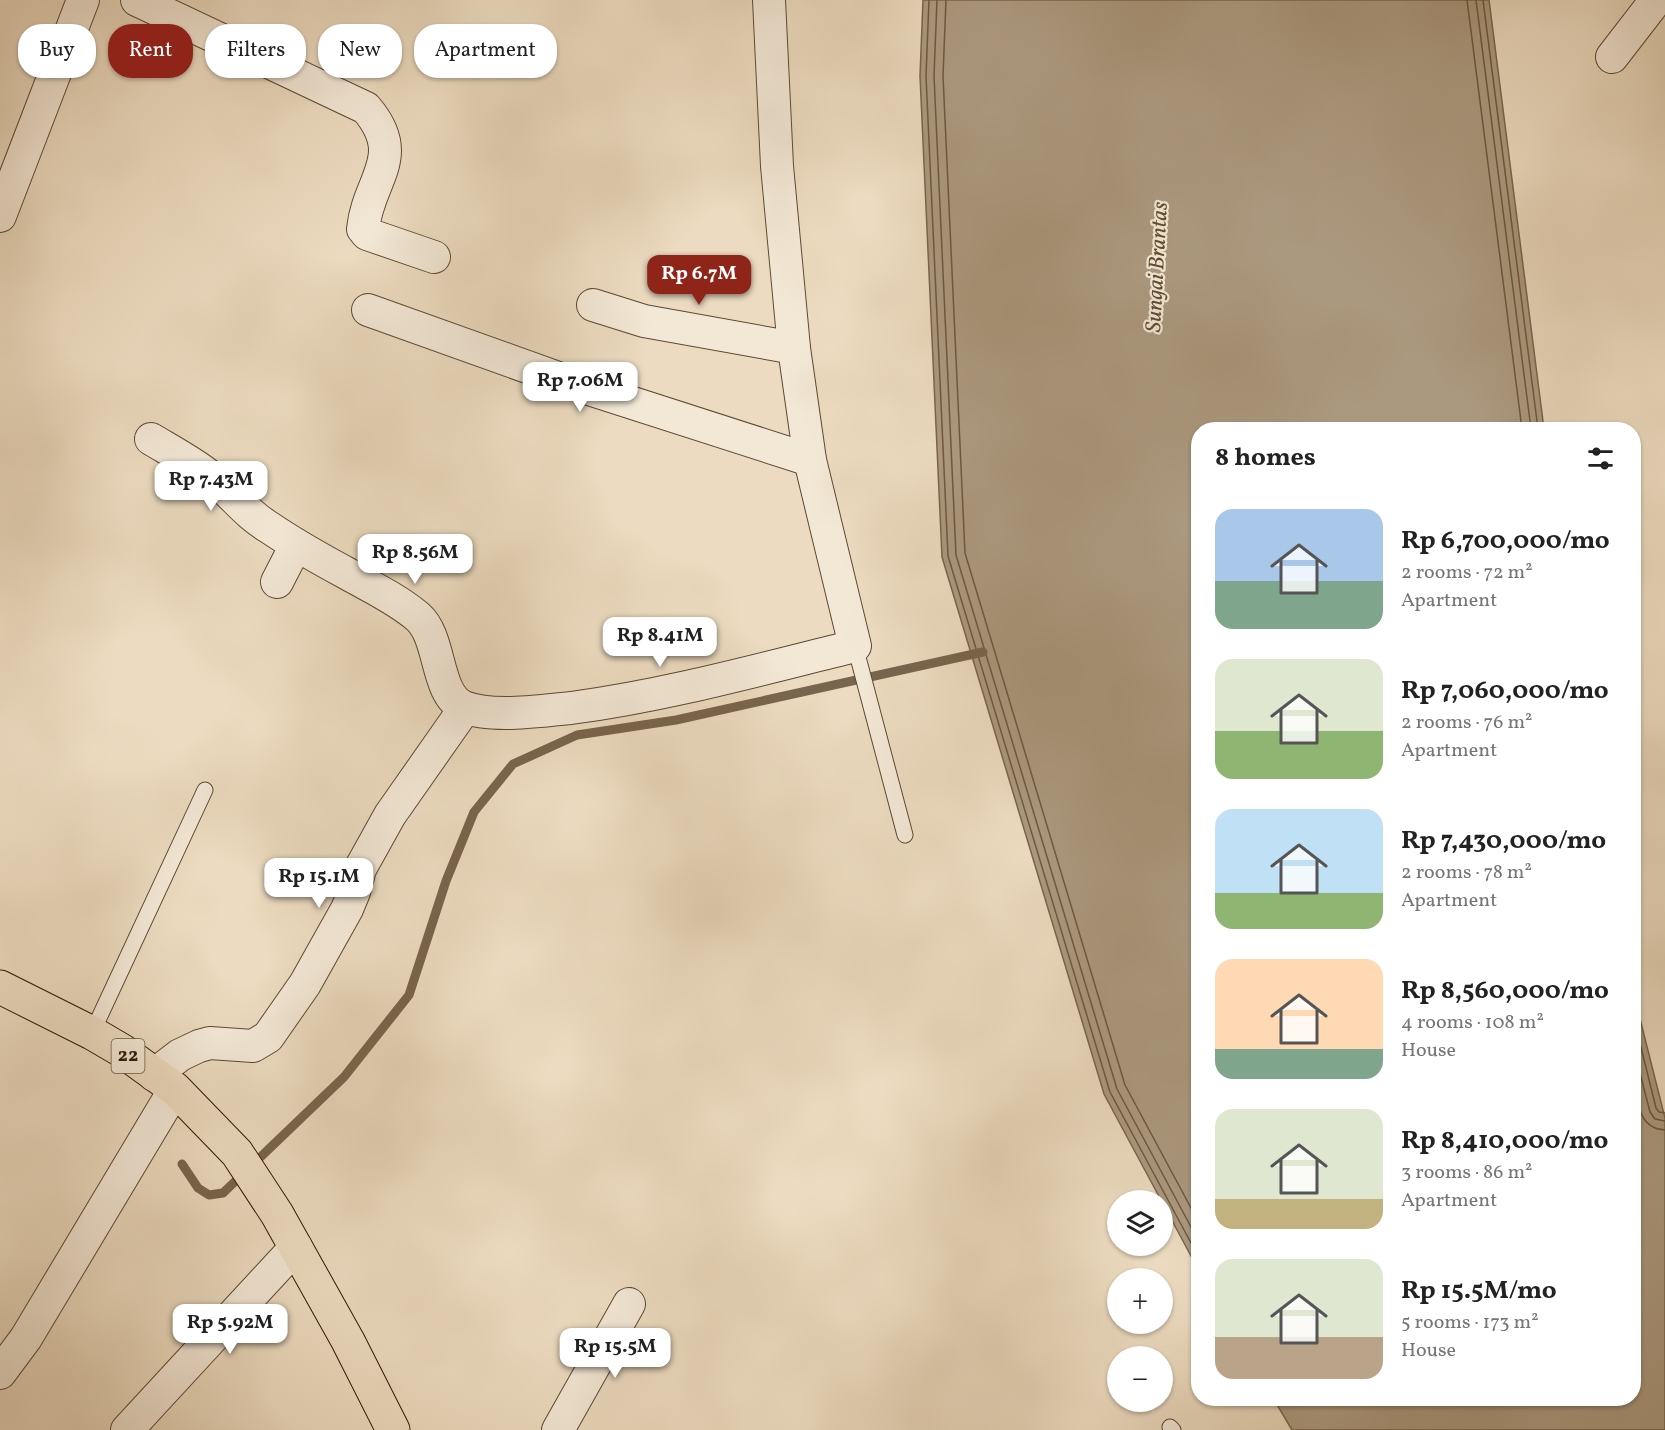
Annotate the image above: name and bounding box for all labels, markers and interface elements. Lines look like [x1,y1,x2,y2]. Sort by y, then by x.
chip: Buy [18,24,96,78]
chip: Rent [108,24,193,78]
chip: Filters [205,24,306,78]
chip: New [318,24,402,78]
chip: Apartment [414,24,557,78]
water label: Sungai Brantas [1139,201,1177,333]
pin: Rp 6.7M [644,255,754,306]
text: Rp 6.7M [661,260,737,288]
pin: Rp 7.06M [518,362,642,413]
text: Rp 7.06M [537,367,623,395]
text: 8 homes [1215,440,1316,476]
icon: filters [1584,442,1617,475]
pin: Rp 7.43M [149,461,273,512]
text: Rp 7.43M [169,466,253,494]
text: Rp 6,700,000/mo [1401,523,1610,559]
icon: home [1263,533,1335,605]
pin: Rp 8.56M [353,534,477,585]
text: Rp 8.56M [372,539,458,567]
text: 2 rooms · 72 m² [1401,559,1533,587]
text: Apartment [1401,587,1497,615]
pin: Rp 8.41M [598,617,722,668]
text: Rp 8.41M [617,622,703,650]
text: Rp 7,060,000/mo [1401,673,1609,709]
icon: home [1263,683,1335,755]
text: 2 rooms · 76 m² [1401,709,1533,737]
text: Apartment [1401,737,1497,765]
text: Rp 7,430,000/mo [1401,823,1606,859]
icon: home [1263,833,1335,905]
pin: Rp 15.1M [257,858,381,909]
text: 2 rooms · 78 m² [1401,859,1532,887]
text: Rp 15.1M [278,863,360,891]
text: Apartment [1401,887,1497,915]
text: Rp 8,560,000/mo [1401,973,1609,1009]
icon: home [1263,983,1335,1055]
text: 4 rooms · 108 m² [1401,1009,1544,1037]
text: House [1401,1037,1456,1065]
road number: 22 [112,1039,144,1073]
text: Rp 8,410,000/mo [1401,1123,1608,1159]
icon: home [1263,1133,1335,1205]
text: 3 rooms · 86 m² [1401,1159,1532,1187]
text: Apartment [1401,1187,1497,1215]
map controls [1107,1190,1173,1412]
button: layers [1107,1190,1173,1256]
button: + [1107,1268,1173,1334]
text: Rp 15.5M/mo [1401,1273,1557,1309]
icon: home [1263,1283,1335,1355]
pin: Rp 5.92M [168,1304,292,1355]
text: Rp 5.92M [187,1309,273,1337]
text: 5 rooms · 173 m² [1401,1309,1539,1337]
pin: Rp 15.5M [553,1328,677,1379]
text: Rp 15.5M [574,1333,656,1361]
text: House [1401,1337,1456,1365]
button: − [1107,1346,1173,1412]

